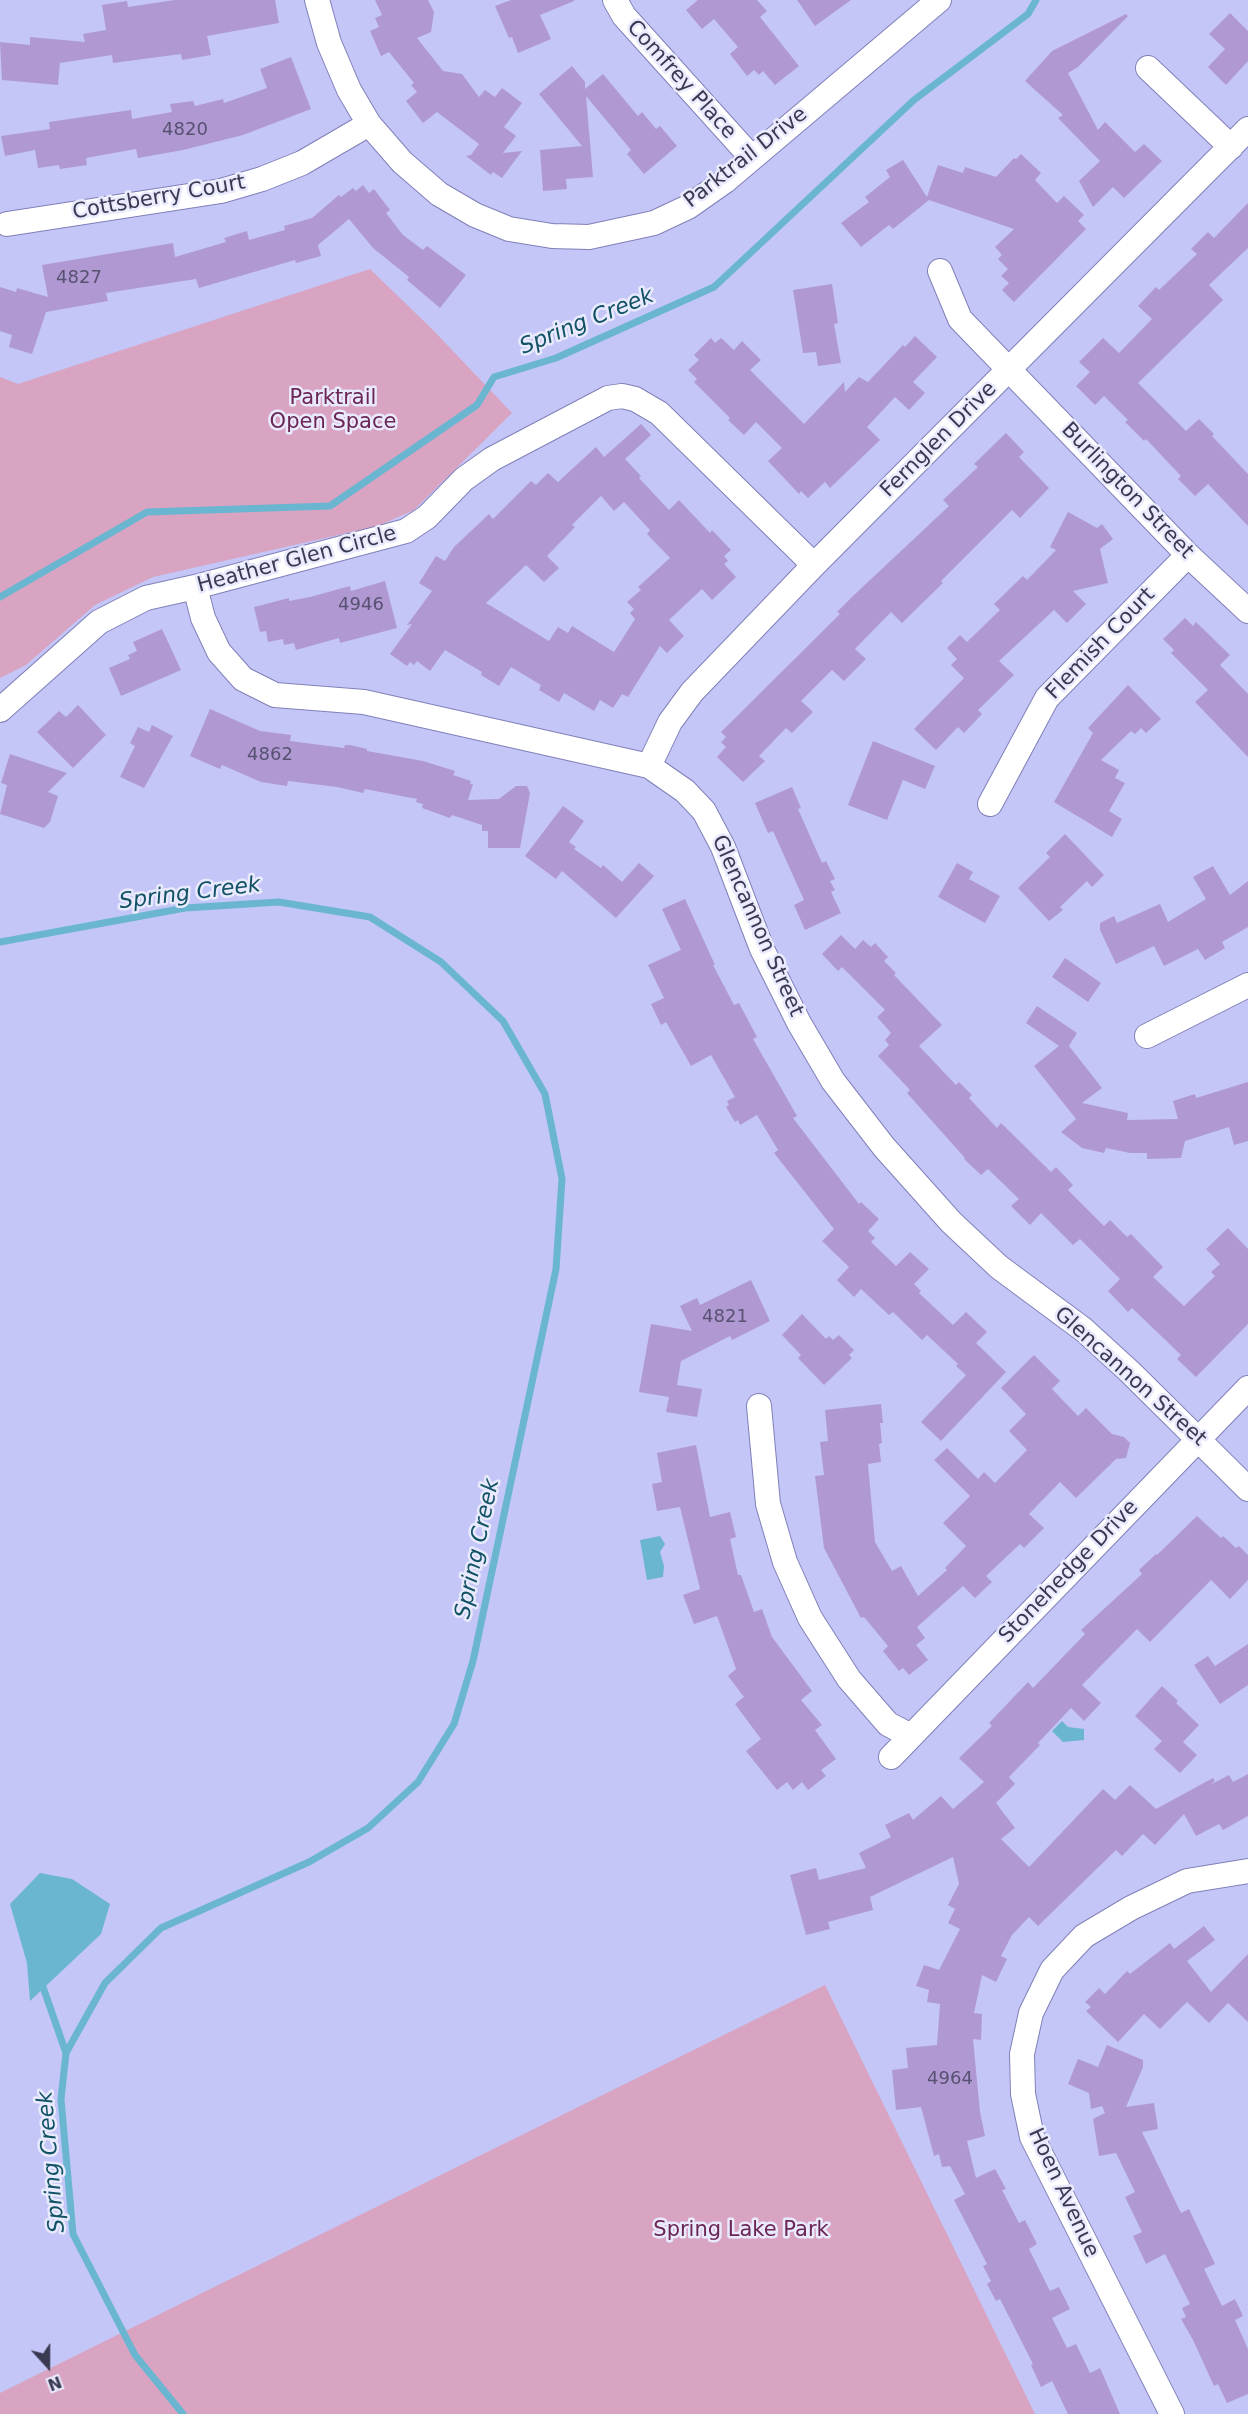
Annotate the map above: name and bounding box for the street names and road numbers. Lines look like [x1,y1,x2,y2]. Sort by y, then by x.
street label: Comfrey Place [621,15,741,145]
street label: Parktrail Drive [679,102,813,214]
street label: Cottsberry Court [71,170,247,226]
street label: Fernglen Drive [876,377,1002,503]
street label: Burlington Street [1056,418,1198,564]
street label: Heather Glen Circle [195,521,399,599]
street label: Flemish Court [1041,583,1161,705]
street label: Glencannon Street [706,831,808,1021]
street label: Glencannon Street [1049,1302,1211,1452]
street label: Stonehedge Drive [994,1495,1144,1649]
street label: Hoen Avenue [1022,2124,1104,2262]

